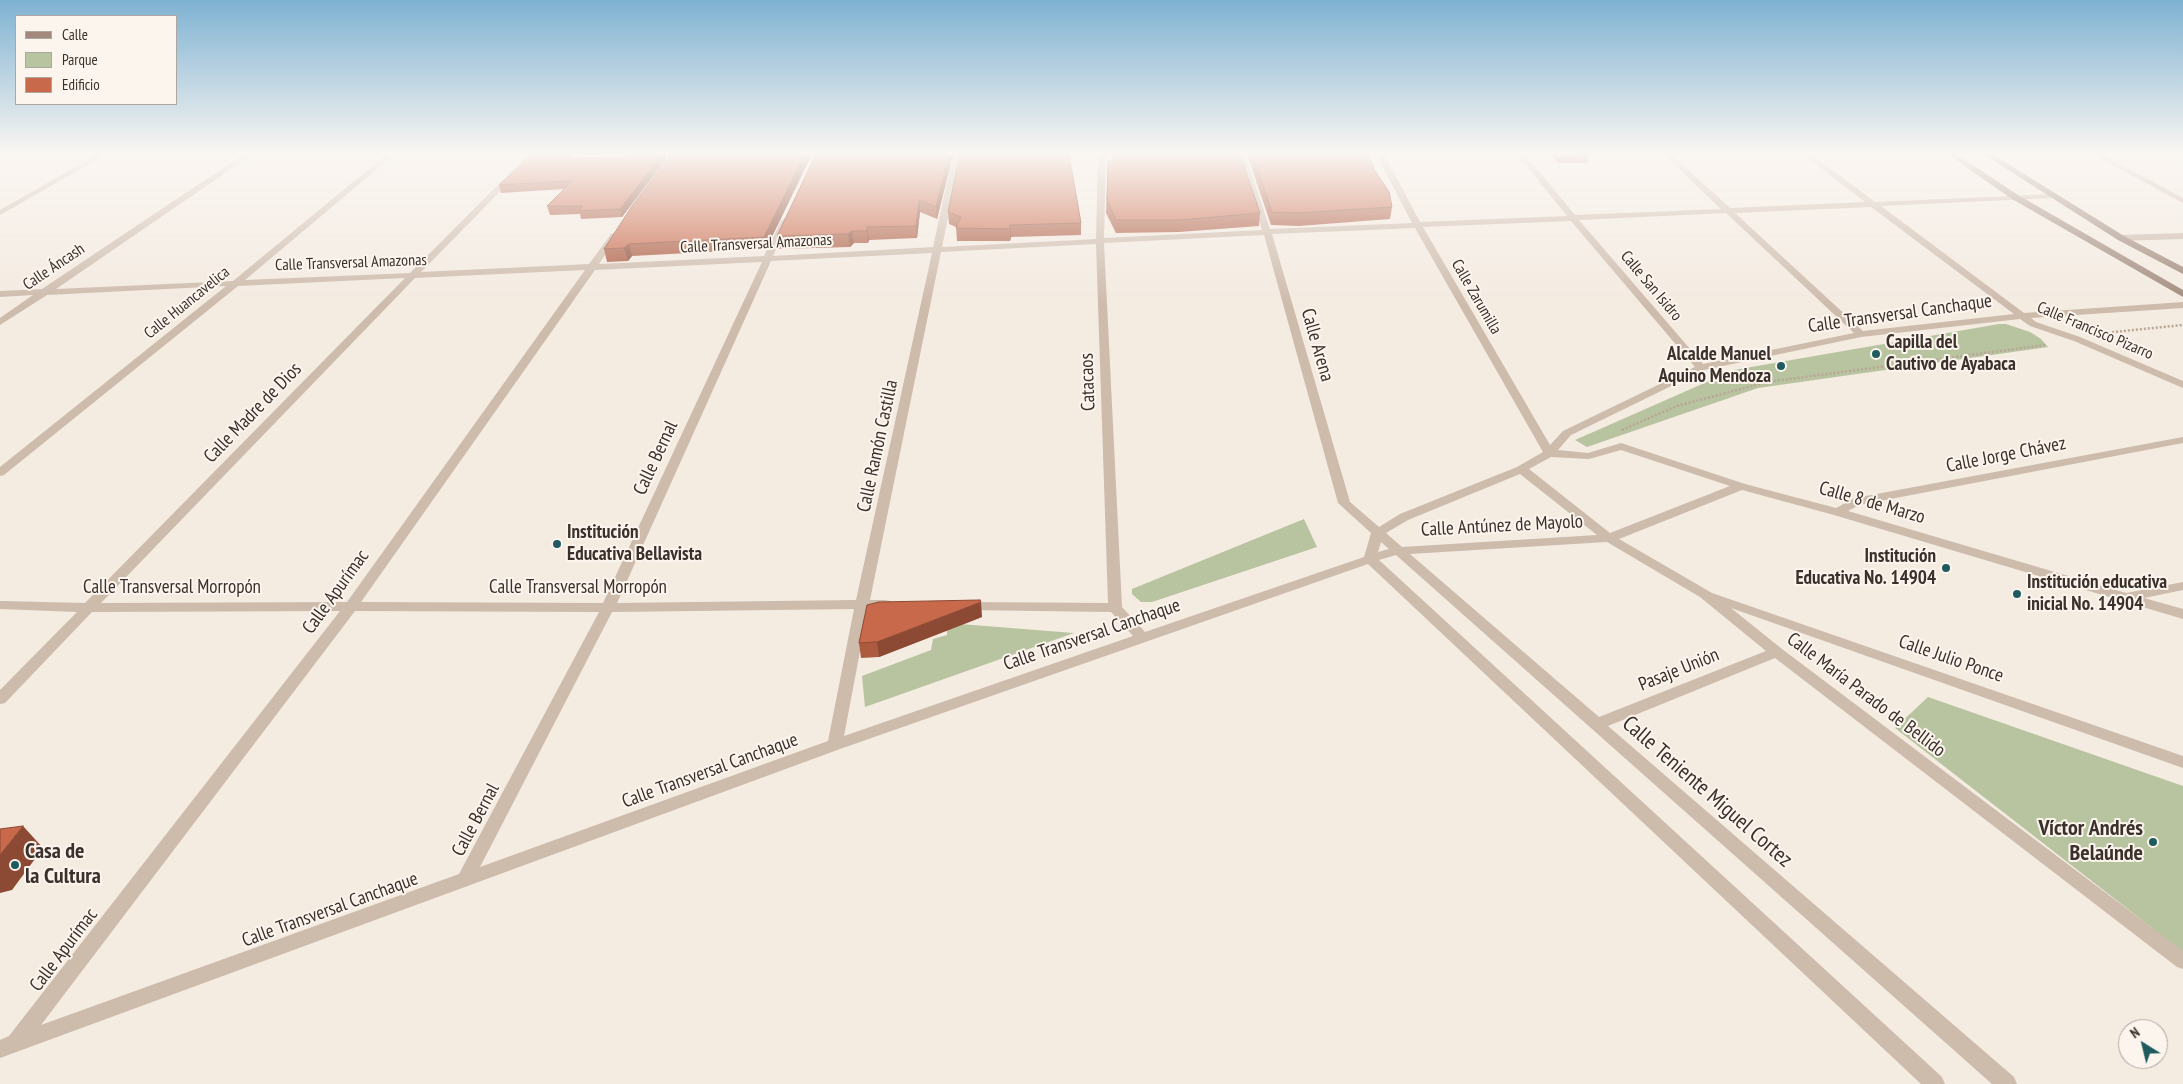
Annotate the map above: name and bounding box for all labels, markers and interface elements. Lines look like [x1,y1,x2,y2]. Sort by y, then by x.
legend [15,15,178,105]
text: Calle [62,25,88,44]
text: Parque [62,50,98,69]
text: Edificio [62,75,100,94]
street label: Calle Transversal Amazonas [680,230,832,258]
street label: Calle Áncash [20,239,88,295]
street label: Calle San Isidro [1616,247,1686,325]
street label: Calle Transversal Amazonas [275,251,427,275]
street label: Calle Zarumilla [1447,256,1505,338]
street label: Calle Huancavelica [140,263,234,343]
street label: Calle Transversal Canchaque [1807,290,1993,338]
street label: Calle Francisco Pizarro [2034,298,2156,364]
street label: Calle Arena [1296,306,1338,384]
place label: Capilla del Cautivo de Ayabaca [1886,332,2016,376]
place label: Alcalde Manuel Aquino Mendoza [1659,344,1771,388]
marker: Capilla del Cautivo de Ayabaca [1870,348,1882,360]
street label: Catacaos [1076,353,1100,411]
street label: Calle Madre de Dios [199,358,307,468]
marker: Alcalde Manuel Aquino Mendoza [1775,360,1787,372]
street label: Calle Ramón Castilla [853,378,903,514]
street label: Calle Bernal [629,417,683,499]
street label: Calle Jorge Chávez [1944,432,2068,478]
street label: Calle 8 de Marzo [1816,477,1928,529]
street label: Calle Antúnez de Mayolo [1420,510,1584,542]
place label: Institución Educativa Bellavista [567,522,702,566]
marker: Institución Educativa Bellavista [551,538,563,550]
street label: Calle Apurímac [298,546,374,638]
place label: Institución Educativa No. 14904 [1795,546,1936,590]
marker: Institución Educativa No. 14904 [1940,562,1952,574]
place label: Institución educativa inicial No. 14904 [2027,572,2167,616]
street label: Calle Transversal Morropón [83,577,261,599]
street label: Calle Transversal Morropón [489,577,667,599]
marker: Institución educativa inicial No. 14904 [2011,588,2023,600]
street label: Calle Transversal Canchaque [1001,594,1183,676]
street label: Calle María Parado de Bellido [1782,628,1950,762]
street label: Calle Julio Ponce [1896,630,2006,688]
street label: Pasaje Unión [1636,644,1722,696]
street label: Calle Teniente Miguel Cortez [1616,711,1798,873]
street label: Calle Transversal Canchaque [619,729,801,813]
street label: Calle Bernal [447,780,505,860]
place label: Víctor Andrés Belaúnde [2039,816,2143,868]
marker: Víctor Andrés Belaúnde [2147,836,2159,848]
place label: Casa de la Cultura [25,839,101,890]
marker: Casa de la Cultura [9,859,21,871]
street label: Calle Transversal Canchaque [239,868,421,952]
street label: Calle Apurímac [25,904,103,996]
north arrow [2118,1019,2168,1069]
text: N [2126,1023,2143,1042]

